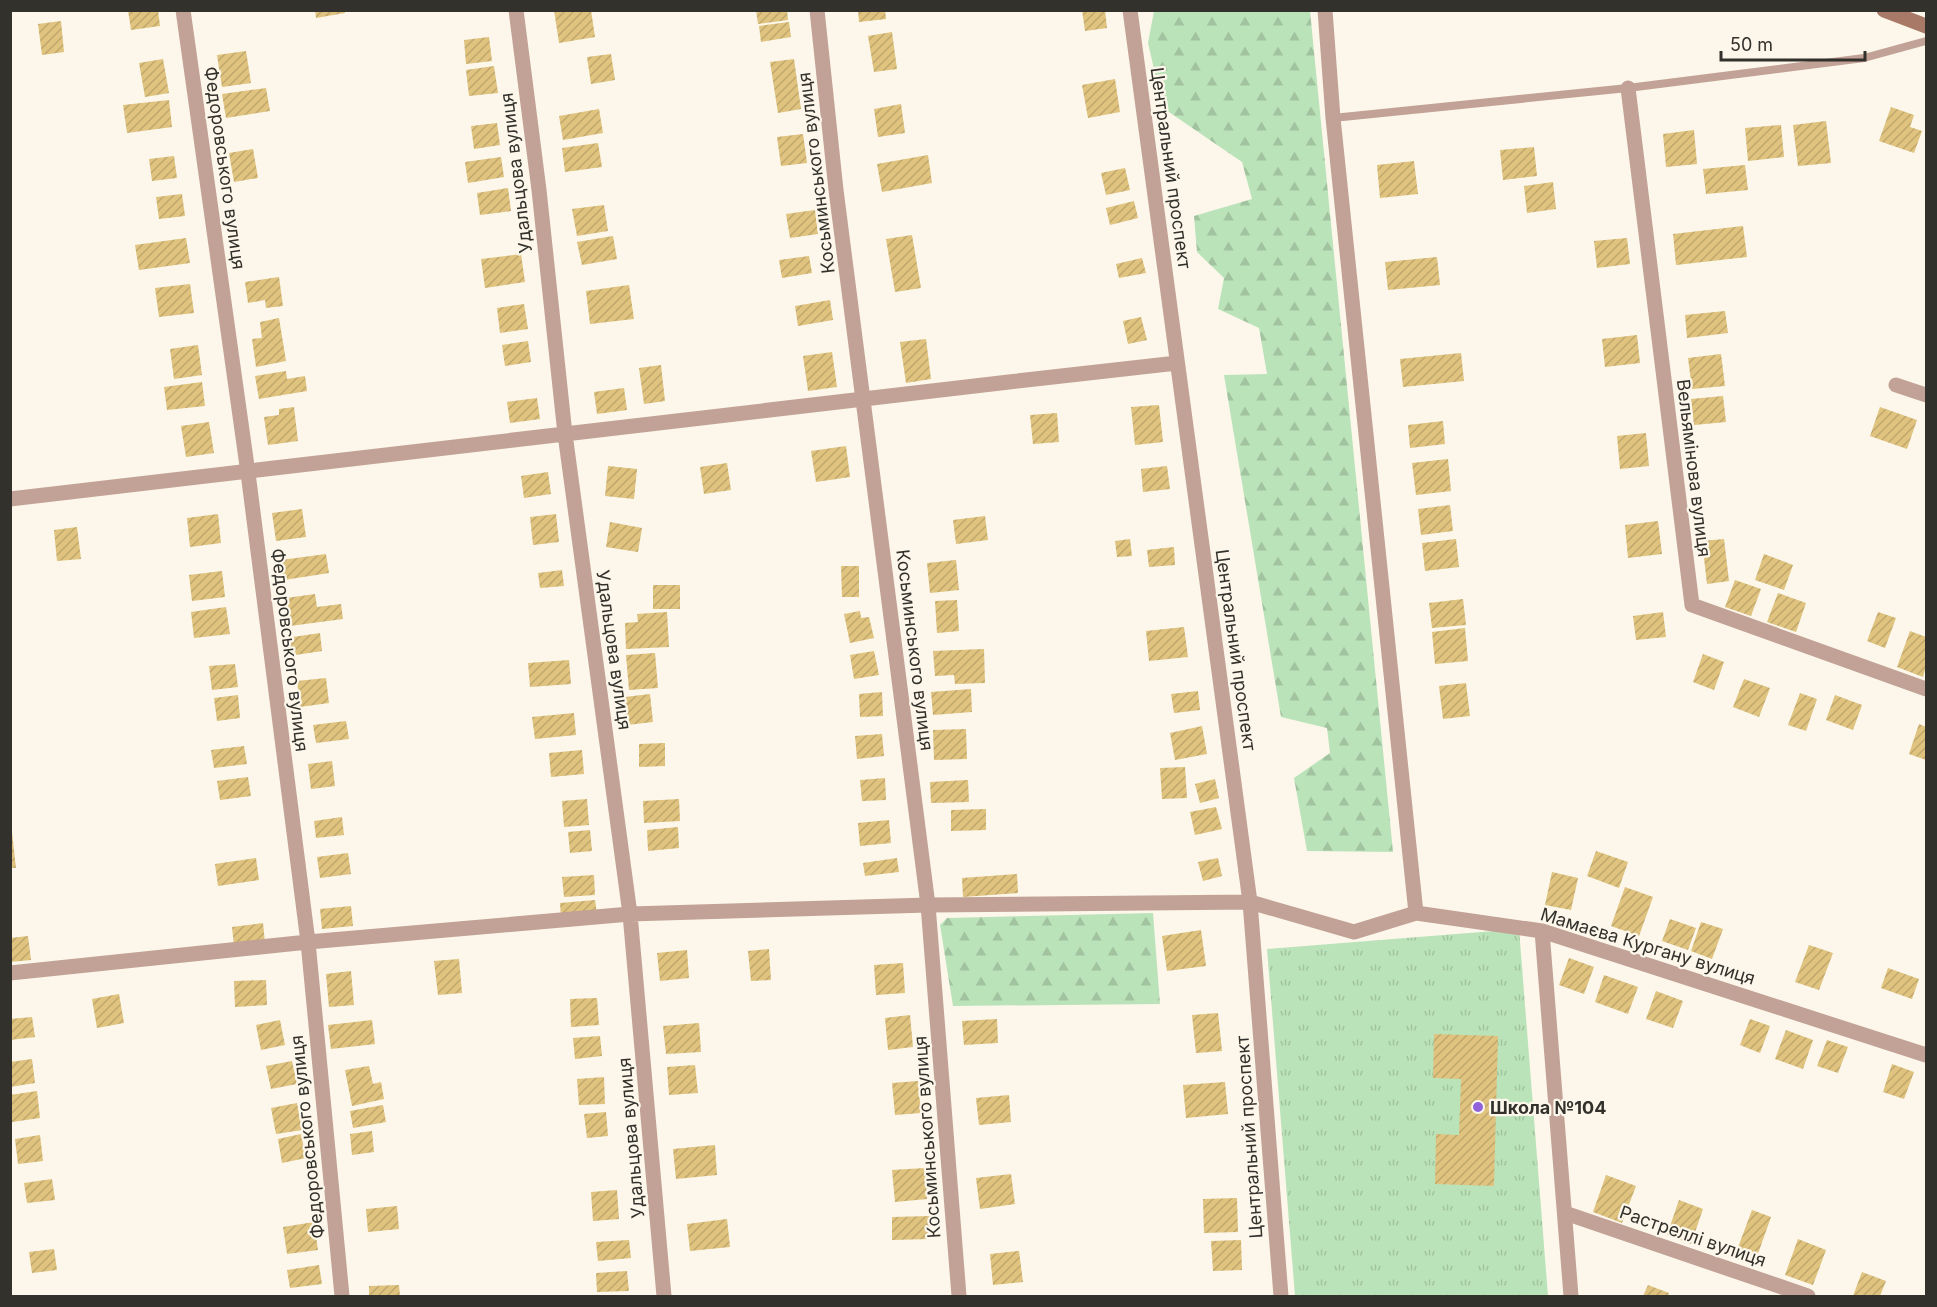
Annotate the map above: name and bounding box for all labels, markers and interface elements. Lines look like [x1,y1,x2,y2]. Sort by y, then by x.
scale bar [1721,24,1865,62]
text: 50 m [1730,34,1773,55]
street label: Федоровського вулиця [200,65,250,271]
street label: Центральний проспект [1146,66,1196,271]
street label: Косьминського вулиця [793,71,839,275]
street label: Удальцова вулиця [496,92,536,254]
street label: Вельямінова вулиця [1673,378,1715,558]
street label: Федоровського вулиця [267,547,313,753]
street label: Косьминського вулиця [892,548,938,752]
street label: Центральний проспект [1211,548,1261,753]
street label: Удальцова вулиця [592,569,636,731]
street label: Мамаєва Кургану вулиця [1538,903,1758,989]
street label: Федоровського вулиця [286,1034,328,1240]
street label: Центральний проспект [1231,1034,1267,1239]
street label: Косьминського вулиця [909,1035,945,1239]
street label: Удальцова вулиця [614,1057,648,1219]
place label: Школа №104 [1490,1097,1606,1118]
marker: Школа №104 [1471,1100,1485,1114]
street label: Растреллі вулиця [1617,1201,1769,1271]

